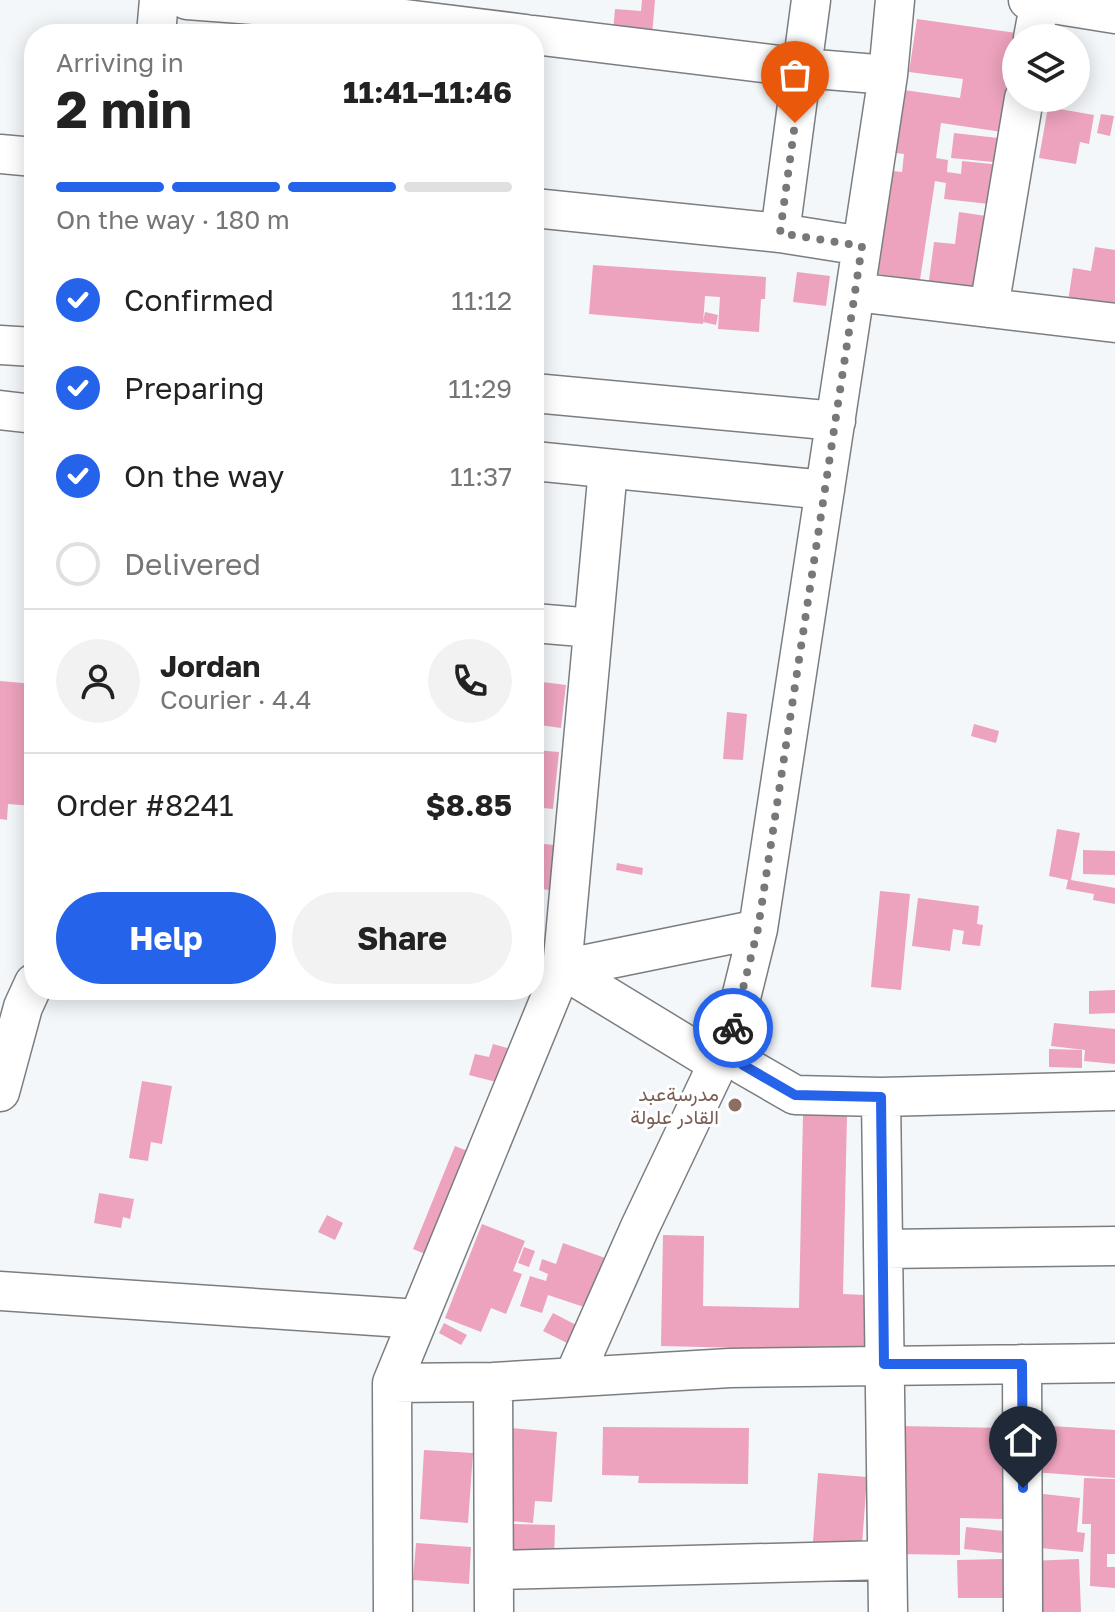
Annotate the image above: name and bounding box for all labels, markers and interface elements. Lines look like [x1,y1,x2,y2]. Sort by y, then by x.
map controls [1002,24,1090,112]
button: layers [1002,24,1090,112]
pin [761,41,829,123]
text: Arriving in [56,47,184,78]
icon: bag [773,53,817,97]
text: 11:41–11:46 [343,74,512,110]
text: 2 min [56,77,192,139]
text: On the way · 180 m [56,204,290,235]
icon: check [56,278,100,322]
text: Confirmed [124,282,274,318]
text: 11:12 [451,285,512,316]
icon: check [56,366,100,410]
text: Preparing [124,370,265,406]
text: 11:29 [448,373,512,404]
icon: check [56,454,100,498]
text: On the way [124,458,284,494]
text: 11:37 [450,461,512,492]
text: Delivered [124,546,261,582]
button: person [56,639,140,723]
button: phone [428,639,512,723]
text: Jordan [160,648,260,684]
text: Courier · 4.4 [160,684,312,715]
text: Order #8241 [56,787,234,823]
text: $8.85 [426,787,512,823]
button: Help [56,892,276,984]
button: Share [292,892,512,984]
courier [693,988,773,1068]
icon: bike [711,1006,755,1050]
place label: مدرسةعبد القادر علولة [630,1081,719,1130]
marker: مدرسةعبد القادر علولة [726,1096,744,1114]
pin [989,1406,1057,1488]
icon: home [1001,1418,1045,1462]

